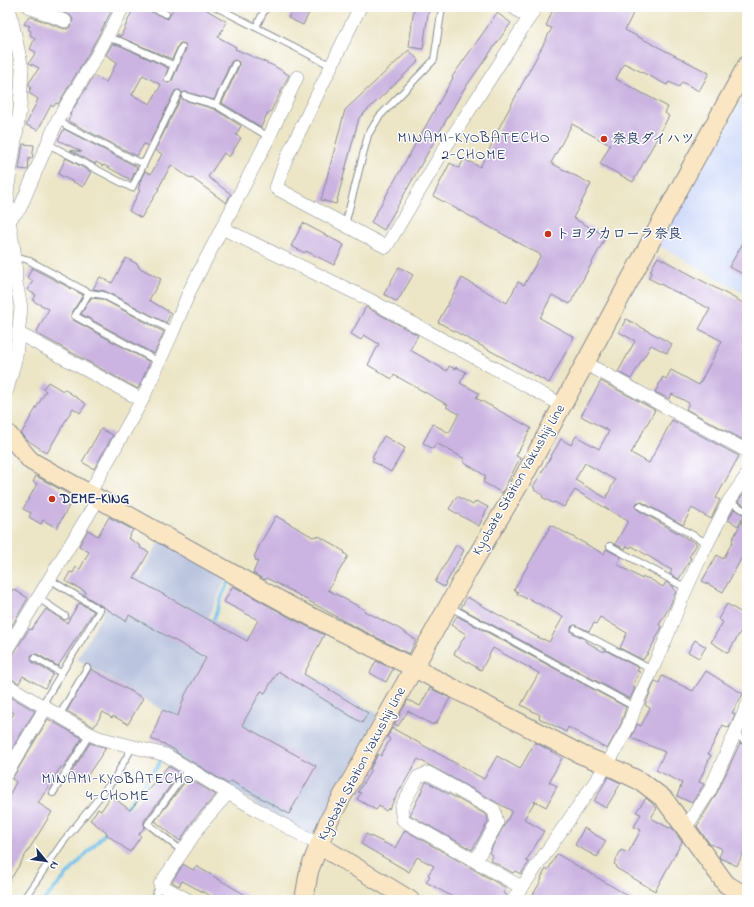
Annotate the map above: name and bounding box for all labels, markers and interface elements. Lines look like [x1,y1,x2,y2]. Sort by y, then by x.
district label: MINAMI-KYOBATECHO 2-CHOME [398,127,551,166]
place label: 奈良ダイハツ [612,129,695,150]
marker: 奈良ダイハツ [599,134,609,144]
place label: トヨタカローラ奈良 [556,224,682,245]
marker: トヨタカローラ奈良 [543,229,553,239]
street label: Kyobate Station Yakushiji Line [467,400,572,560]
place label: DEME-KING [59,489,130,510]
marker: DEME-KING [47,494,57,504]
street label: Kyobate Station Yakushiji Line [312,683,413,845]
district label: MINAMI-KYOBATECHO 4-CHOME [42,768,195,807]
north arrow [26,841,66,881]
text: N [45,858,63,872]

